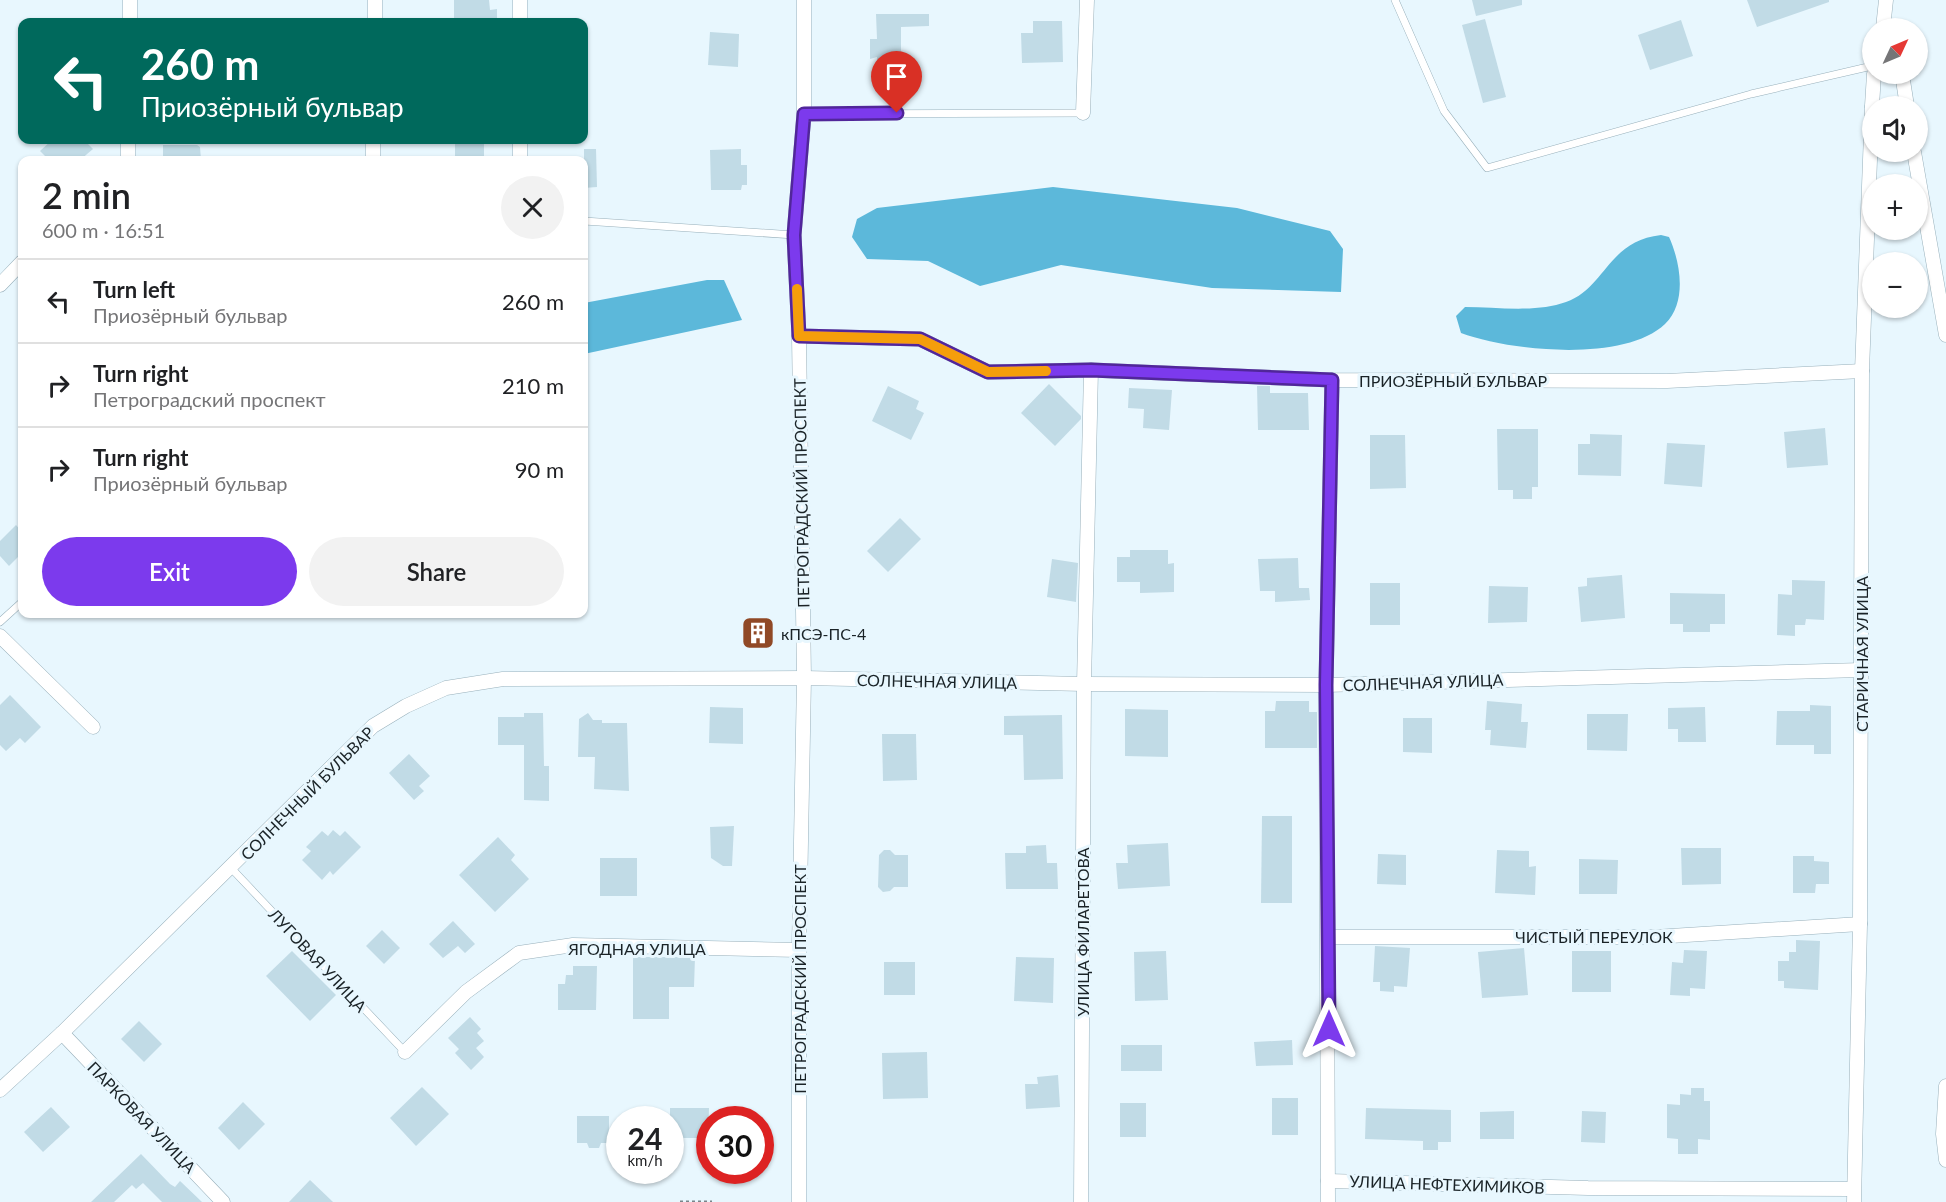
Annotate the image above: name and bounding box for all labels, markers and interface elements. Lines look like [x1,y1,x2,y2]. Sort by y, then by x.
north arrow [1862,18,1928,84]
map controls [1862,18,1928,318]
text: 260 m [141,39,259,89]
icon: left [42,42,120,120]
pin [871,51,922,113]
icon: arrive [880,60,913,93]
text: Приозёрный бульвар [141,90,404,123]
button: sound [1862,96,1928,162]
text: 2 min [42,173,131,217]
button: + [1862,174,1928,240]
button: close [501,176,564,239]
text: 600 m · 16:51 [42,218,165,242]
button: − [1862,252,1928,318]
text: Turn left [93,276,175,303]
icon: left [42,285,75,318]
text: 260 m [502,288,564,315]
text: Приозёрный бульвар [93,303,288,327]
text: Turn right [93,360,188,387]
icon: right [42,369,75,402]
street label: ПРИОЗЁРНЫЙ БУЛЬВАР [1359,371,1547,390]
text: 210 m [502,372,564,399]
street label: ПЕТРОГРАДСКИЙ ПРОСПЕКТ [789,378,813,608]
text: Петроградский проспект [93,387,326,411]
text: Turn right [93,444,188,471]
icon: right [42,453,75,486]
text: 90 m [515,456,564,483]
text: Приозёрный бульвар [93,471,288,495]
button: Exit [42,537,297,606]
button: Share [309,537,564,606]
street label: СТАРИЧНАЯ УЛИЦА [1852,576,1871,732]
building icon: кПСЭ-ПС-4 [740,615,776,651]
place label: кПСЭ-ПС-4 [781,624,866,643]
street label: СОЛНЕЧНАЯ УЛИЦА [857,670,1018,692]
street label: СОЛНЕЧНАЯ УЛИЦА [1342,670,1504,694]
street label: СОЛНЕЧНЫЙ БУЛЬВАР [236,722,378,864]
street label: УЛИЦА ФИЛАРЕТОВА [1073,847,1092,1017]
street label: ПЕТРОГРАДСКИЙ ПРОСПЕКТ [790,864,809,1094]
street label: ЛУГОВАЯ УЛИЦА [265,904,371,1016]
street label: ЧИСТЫЙ ПЕРЕУЛОК [1515,927,1673,946]
street label: ЯГОДНАЯ УЛИЦА [567,939,706,958]
position arrow [1297,997,1361,1061]
street label: ПАРКОВАЯ УЛИЦА [84,1057,200,1177]
speed limit sign: 30 [696,1106,774,1184]
text: 24 [628,1120,662,1156]
text: km/h [627,1151,663,1169]
street label: УЛИЦА НЕФТЕХИМИКОВ [1349,1171,1545,1197]

